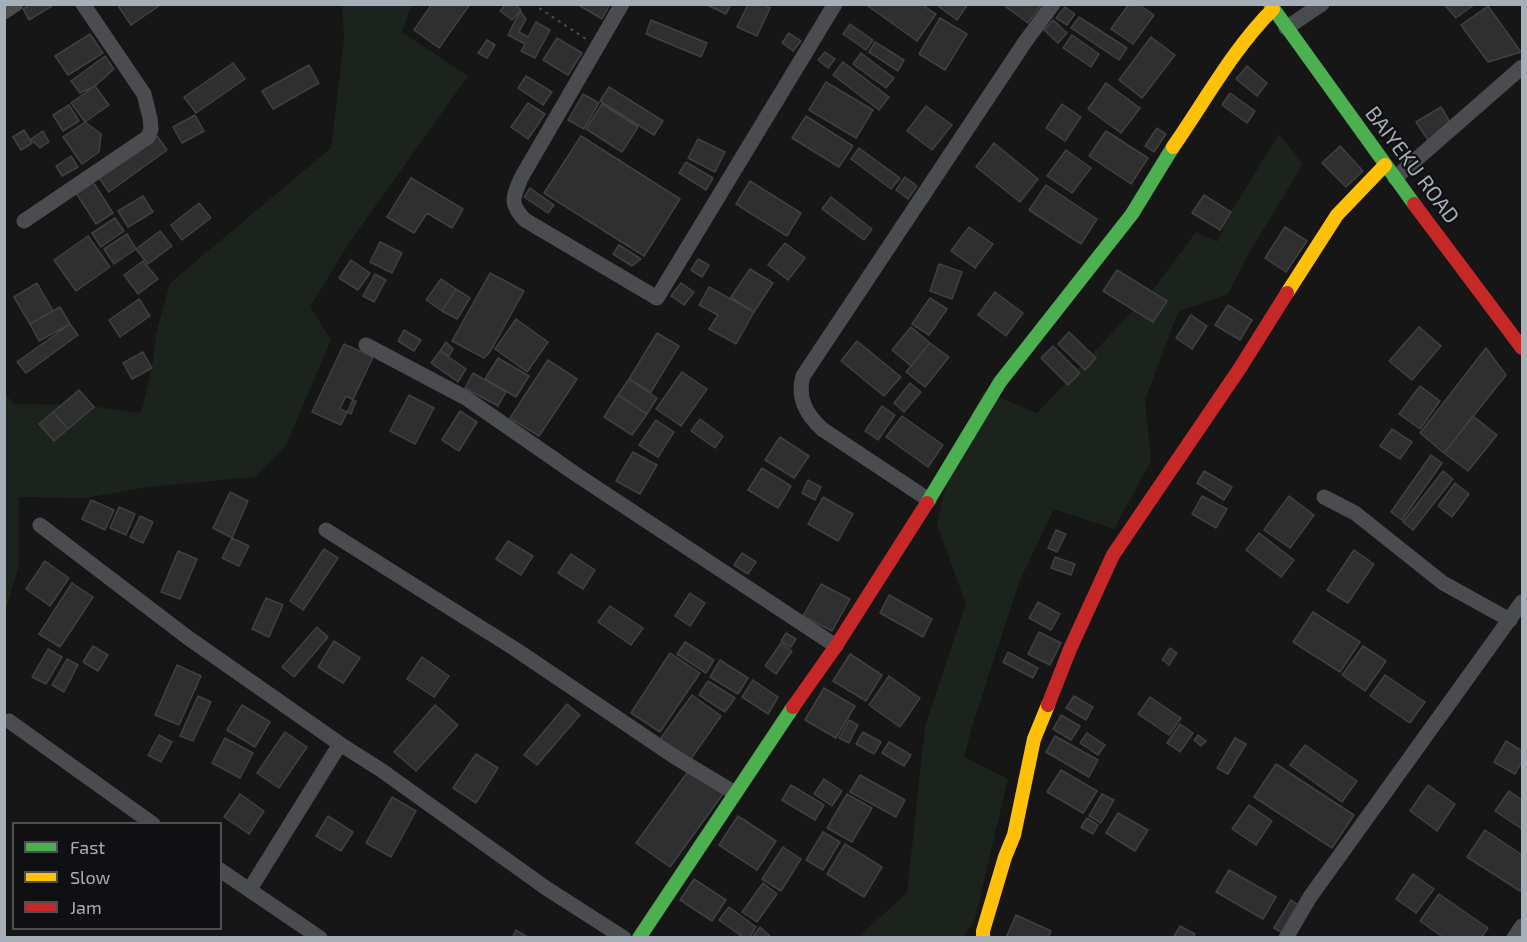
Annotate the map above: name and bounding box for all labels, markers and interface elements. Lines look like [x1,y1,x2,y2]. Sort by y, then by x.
street label: BAIYEKU ROAD [1360,101,1464,229]
legend [12,822,222,930]
text: Fast [70,836,105,858]
text: Slow [70,866,110,888]
text: Jam [70,896,102,918]

